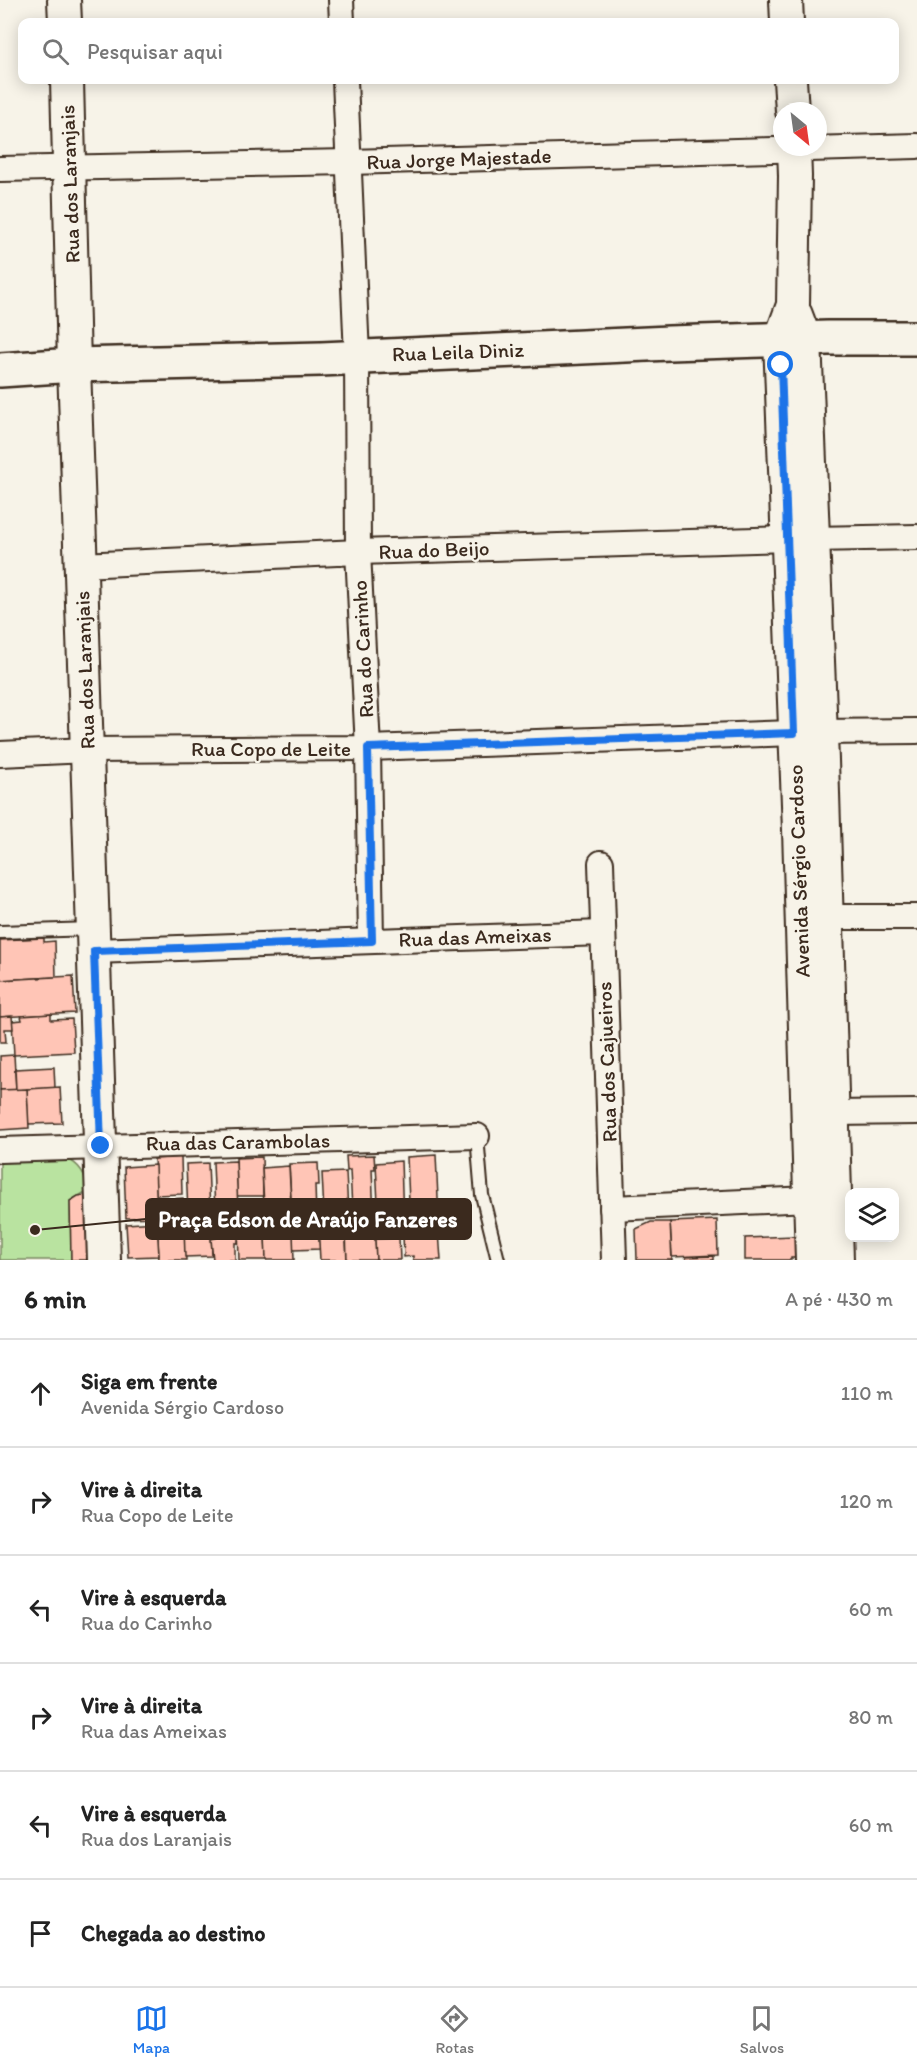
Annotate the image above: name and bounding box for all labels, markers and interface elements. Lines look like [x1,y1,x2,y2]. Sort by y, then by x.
search box [18,18,899,84]
icon: search [39,35,72,68]
text: Pesquisar aqui [87,38,223,65]
north arrow [773,102,827,156]
street label: Rua dos Laranjais [54,104,85,264]
street label: Rua Jorge Majestade [366,143,552,174]
street label: Rua Leila Diniz [392,337,525,366]
route start [767,351,793,377]
street label: Rua do Beijo [378,535,490,564]
street label: Rua do Carinho [346,579,379,719]
street label: Rua dos Laranjais [69,590,100,750]
street label: Rua Copo de Leite [191,736,351,761]
street label: Avenida Sérgio Cardoso [782,764,815,978]
street label: Rua das Ameixas [398,921,552,952]
street label: Rua dos Cajueiros [591,981,622,1143]
street label: Rua das Carambolas [146,1127,330,1156]
route end [87,1132,113,1158]
map controls [845,1188,899,1242]
button: layers [845,1188,899,1242]
callout: Praça Edson de Araújo Fanzeres [146,1199,471,1239]
text: Praça Edson de Araújo Fanzeres [158,1206,458,1233]
text: 6 min [24,1283,86,1315]
text: A pé · 430 m [785,1287,893,1311]
text: Siga em frente [81,1368,217,1395]
icon: ahead [24,1377,57,1410]
text: 110 m [841,1381,893,1405]
text: Avenida Sérgio Cardoso [81,1395,284,1419]
text: Vire à direita [81,1476,202,1503]
icon: right [24,1485,57,1518]
text: 120 m [840,1489,893,1513]
text: Rua Copo de Leite [81,1503,233,1527]
text: Vire à esquerda [81,1584,226,1611]
icon: left [24,1593,57,1626]
text: 60 m [849,1597,893,1621]
text: Rua do Carinho [81,1611,212,1635]
text: Vire à direita [81,1692,202,1719]
icon: right [24,1701,57,1734]
text: 80 m [848,1705,893,1729]
text: Rua das Ameixas [81,1719,227,1743]
text: Vire à esquerda [81,1800,226,1827]
icon: left [24,1809,57,1842]
text: 60 m [849,1813,893,1837]
text: Rua dos Laranjais [81,1827,232,1851]
icon: arrive [24,1917,57,1950]
text: Chegada ao destino [81,1920,265,1947]
tab: Mapa [133,2002,170,2057]
tab: Rotas [435,2002,474,2057]
tab: Salvos [740,2002,784,2057]

